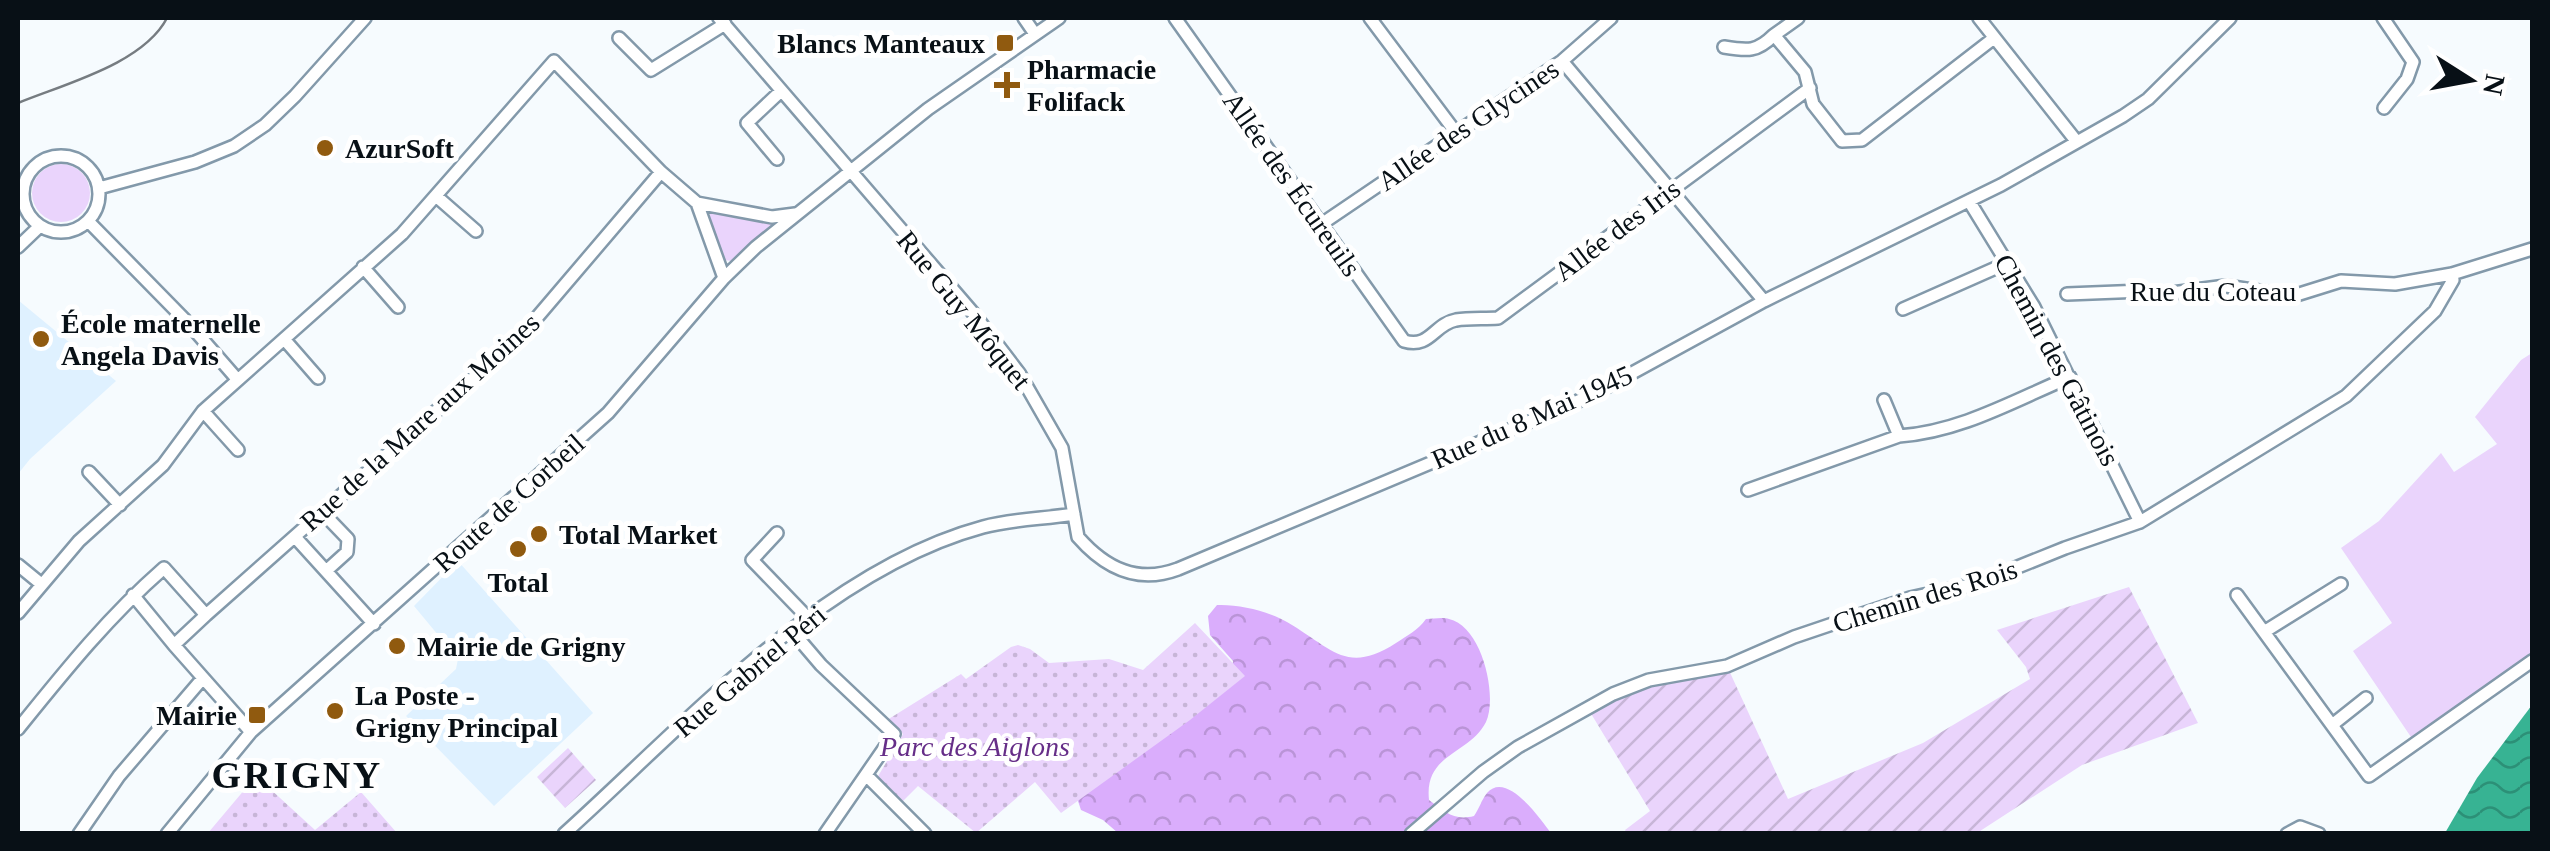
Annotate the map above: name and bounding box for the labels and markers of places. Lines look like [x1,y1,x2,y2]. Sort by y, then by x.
place label: Blancs Manteaux [777,28,985,59]
marker: Blancs Manteaux [994,32,1016,54]
place label: Pharmacie Folifack [1027,54,1156,117]
marker: Pharmacie Folifack [996,74,1018,96]
place label: AzurSoft [345,133,455,164]
marker: AzurSoft [314,137,336,159]
place label: École maternelle Angela Davis [61,308,261,371]
marker: École maternelle Angela Davis [30,328,52,350]
place label: Total Market [559,519,718,550]
marker: Total Market [528,523,550,545]
marker: Total [507,538,529,560]
place label: Total [487,567,549,598]
place label: Mairie de Grigny [417,631,625,662]
marker: Mairie de Grigny [386,635,408,657]
place label: La Poste - Grigny Principal [355,680,558,743]
place label: Mairie [156,700,237,731]
marker: La Poste - Grigny Principal [324,700,346,722]
marker: Mairie [246,704,268,726]

